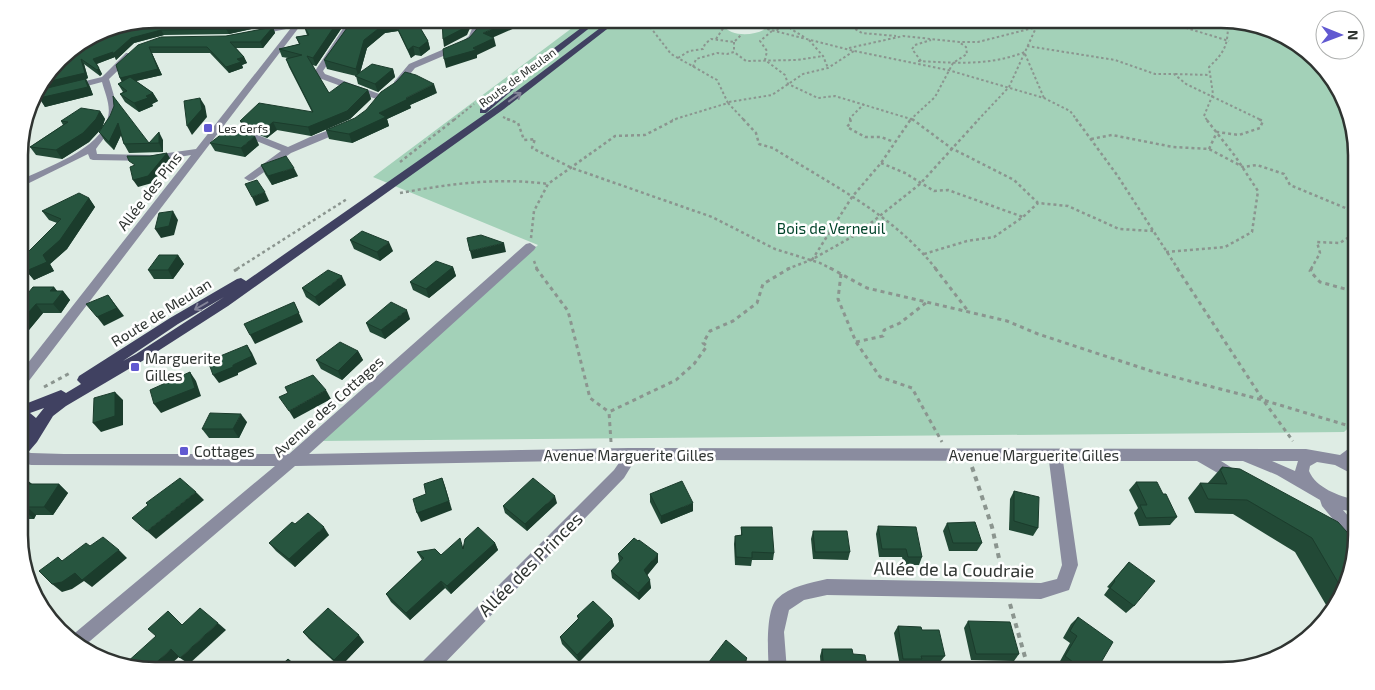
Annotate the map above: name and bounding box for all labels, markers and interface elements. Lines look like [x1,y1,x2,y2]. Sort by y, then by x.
north arrow [1315,10,1365,60]
text: N [1345,30,1362,40]
street label: Route de Meulan [476,44,558,110]
one-way arrow [508,91,521,102]
place label: Les Cerfs [218,121,268,135]
marker: Les Cerfs [202,122,214,134]
street label: Allée des Pins [113,148,185,234]
park label: Bois de Verneuil [777,219,886,237]
street label: Route de Meulan [108,274,214,350]
one-way arrow [194,301,208,311]
place label: Marguerite Gilles [145,349,221,384]
street label: Avenue des Cottages [269,352,387,460]
marker: Marguerite Gilles [129,361,141,373]
place label: Cottages [194,442,255,460]
marker: Cottages [178,445,190,457]
street label: Avenue Marguerite Gilles [544,446,714,464]
street label: Avenue Marguerite Gilles [949,446,1119,464]
street label: Allée des Princes [473,507,587,621]
street label: Allée de la Coudraie [873,557,1035,581]

